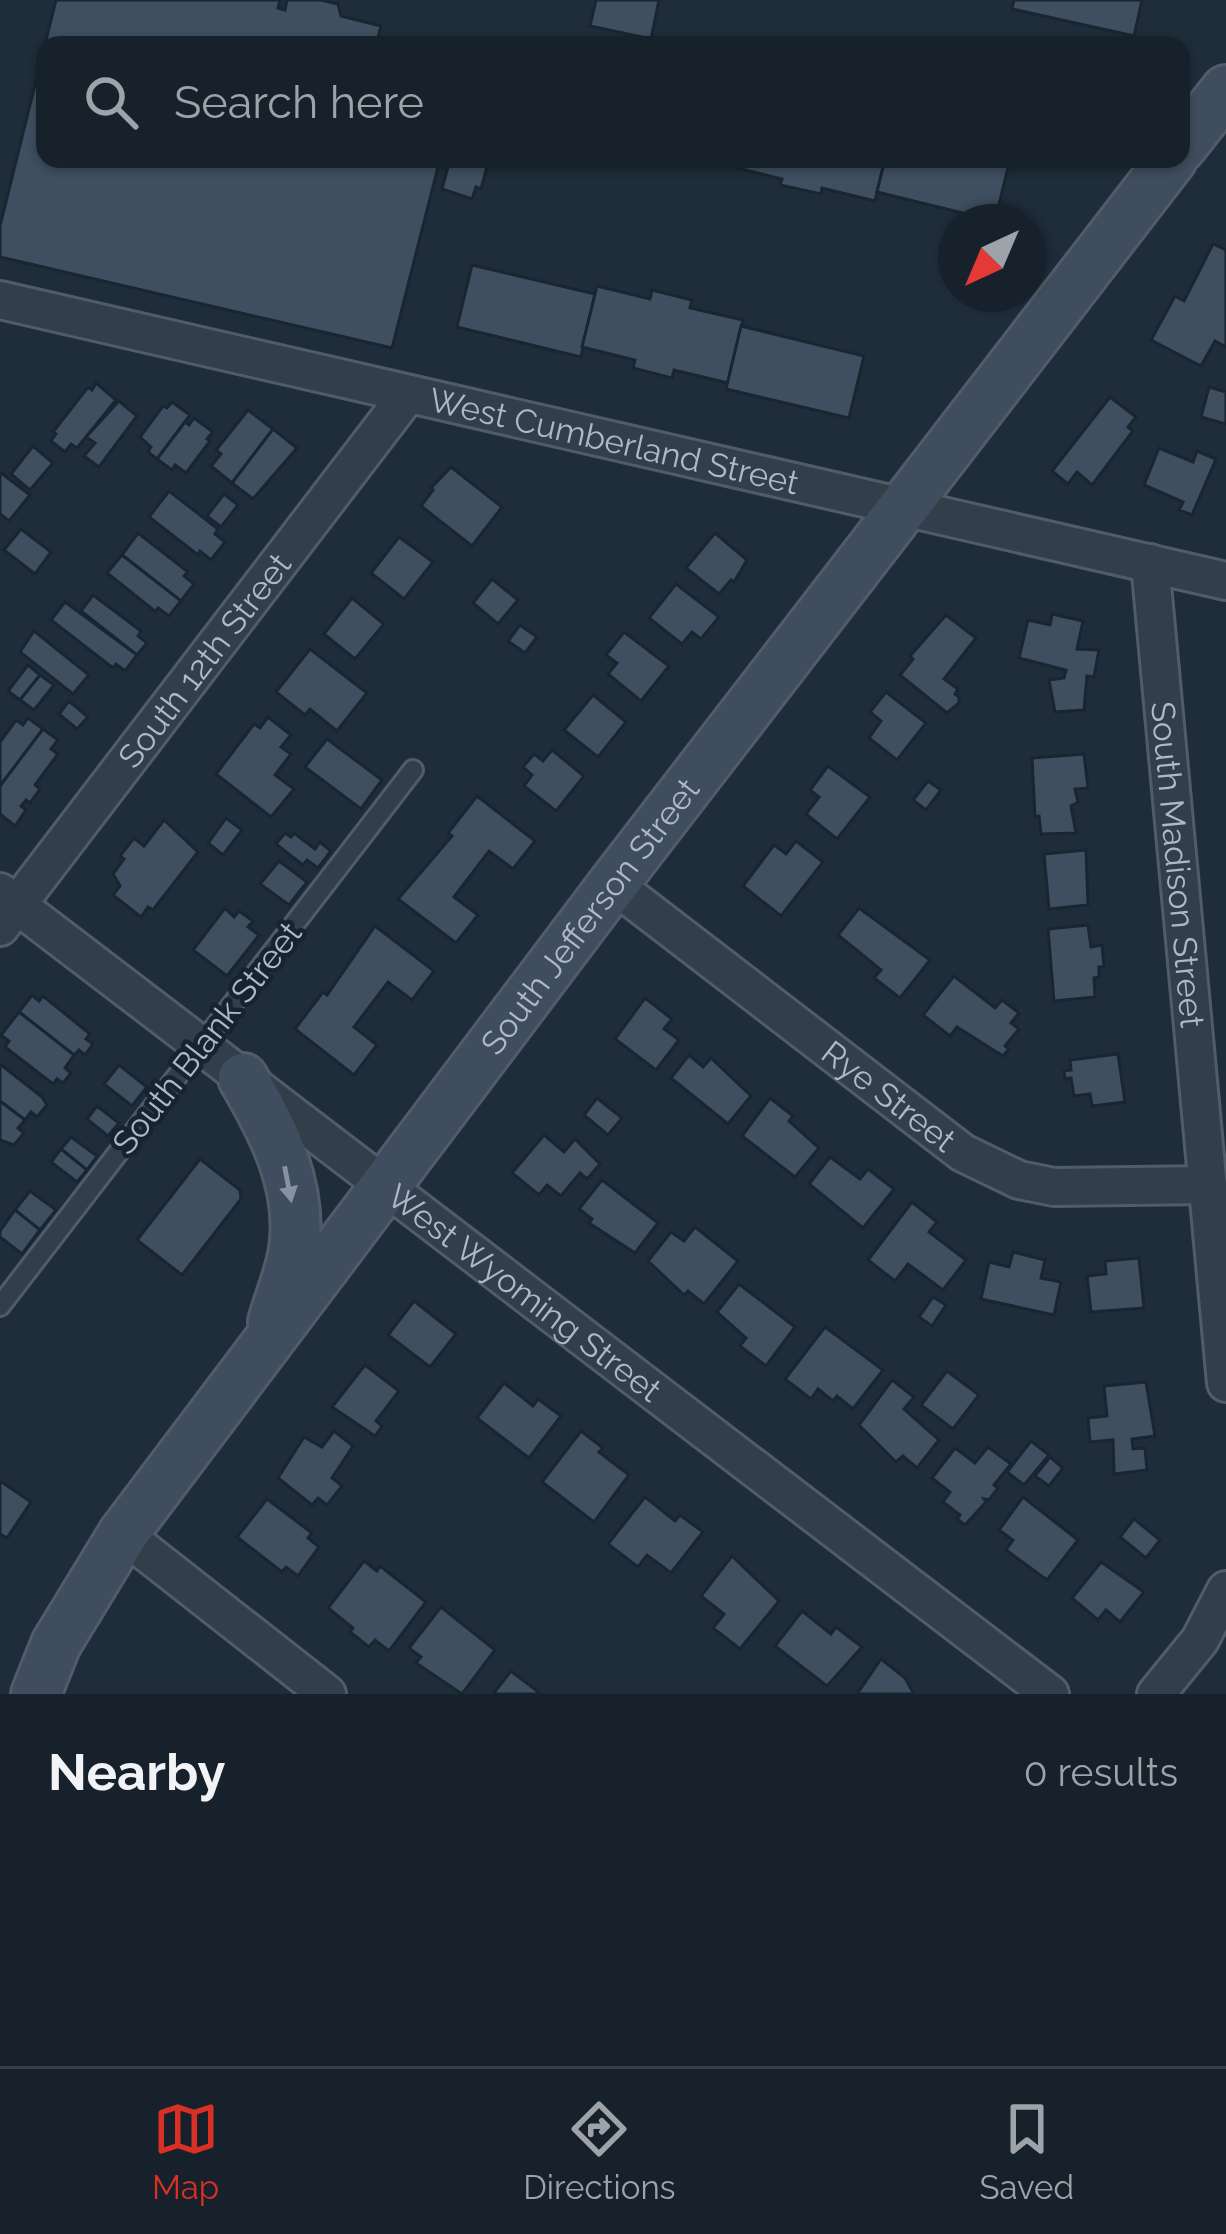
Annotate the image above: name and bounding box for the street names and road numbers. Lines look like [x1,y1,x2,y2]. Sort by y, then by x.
street label: West Cumberland Street [426,380,803,502]
street label: South 12th Street [110,545,299,775]
street label: South Madison Street [1143,700,1212,1029]
street label: South Jefferson Street [472,770,707,1062]
street label: South Blank Street [104,914,310,1162]
street label: Rye Street [814,1032,964,1160]
street label: West Wyoming Street [380,1176,669,1410]

